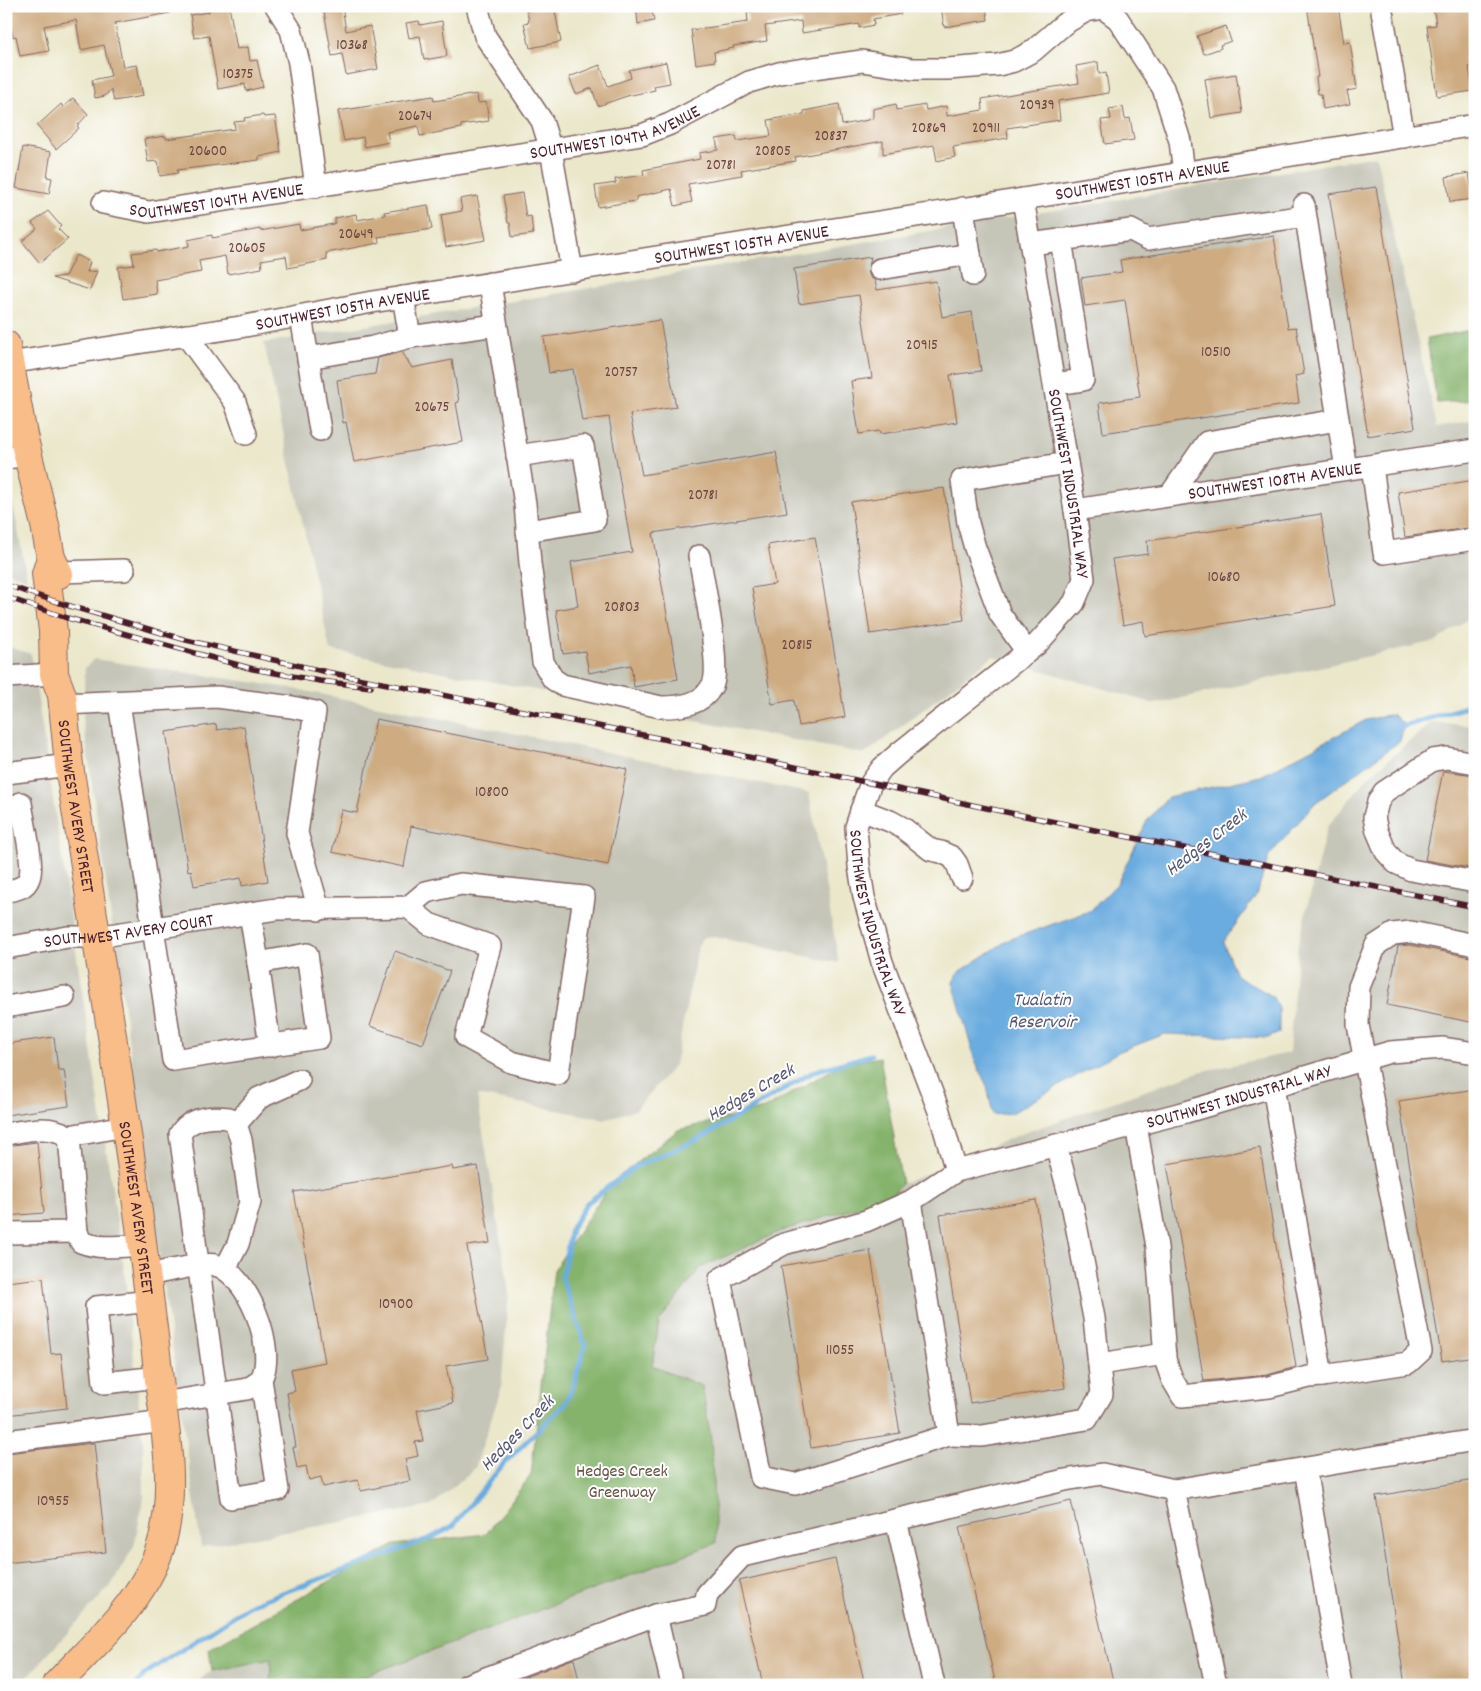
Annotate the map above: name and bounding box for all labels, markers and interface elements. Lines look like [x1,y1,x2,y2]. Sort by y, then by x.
house number: 10368 [336,35,368,57]
house number: 10375 [223,64,253,86]
house number: 20939 [1019,95,1055,117]
street label: SOUTHWEST 104TH AVENUE [528,100,705,167]
house number: 20674 [398,106,432,128]
house number: 20869 [912,118,946,140]
house number: 20911 [972,118,1000,140]
house number: 20837 [814,126,848,148]
house number: 20600 [189,141,227,163]
house number: 20805 [755,141,791,163]
house number: 20781 [706,155,736,177]
street label: SOUTHWEST 105TH AVENUE [1054,155,1232,209]
street label: SOUTHWEST 104TH AVENUE [127,178,305,227]
street label: SOUTHWEST 105TH AVENUE [653,220,831,272]
house number: 20649 [338,224,374,246]
house number: 20605 [228,238,266,260]
street label: SOUTHWEST 105TH AVENUE [254,283,432,339]
house number: 20915 [906,335,938,357]
house number: 10510 [1201,342,1231,364]
house number: 20757 [604,362,638,384]
street label: SOUTHWEST INDUSTRIAL WAY [1040,387,1094,581]
house number: 20675 [415,397,449,419]
street label: SOUTHWEST 108TH AVENUE [1187,457,1364,508]
house number: 20781 [688,485,718,507]
house number: 10680 [1207,567,1241,589]
house number: 20803 [604,597,640,619]
house number: 20815 [782,635,813,657]
street label: SOUTHWEST AVERY STREET [50,719,99,895]
house number: 10800 [475,782,509,804]
water label: Hedges Creek [1161,802,1255,884]
street label: SOUTHWEST INDUSTRIAL WAY [841,829,912,1021]
street label: SOUTHWEST AVERY COURT [42,909,216,956]
water label: Tualatin Reservoir [1008,988,1078,1037]
water label: Hedges Creek [703,1057,802,1130]
street label: SOUTHWEST INDUSTRIAL WAY [1144,1060,1336,1137]
street label: SOUTHWEST AVERY STREET [110,1120,159,1296]
house number: 10900 [379,1294,413,1316]
house number: 11055 [826,1340,854,1362]
water label: Hedges Creek [475,1389,563,1479]
park label: Hedges Creek Greenway [576,1460,668,1506]
house number: 10955 [37,1491,69,1513]

